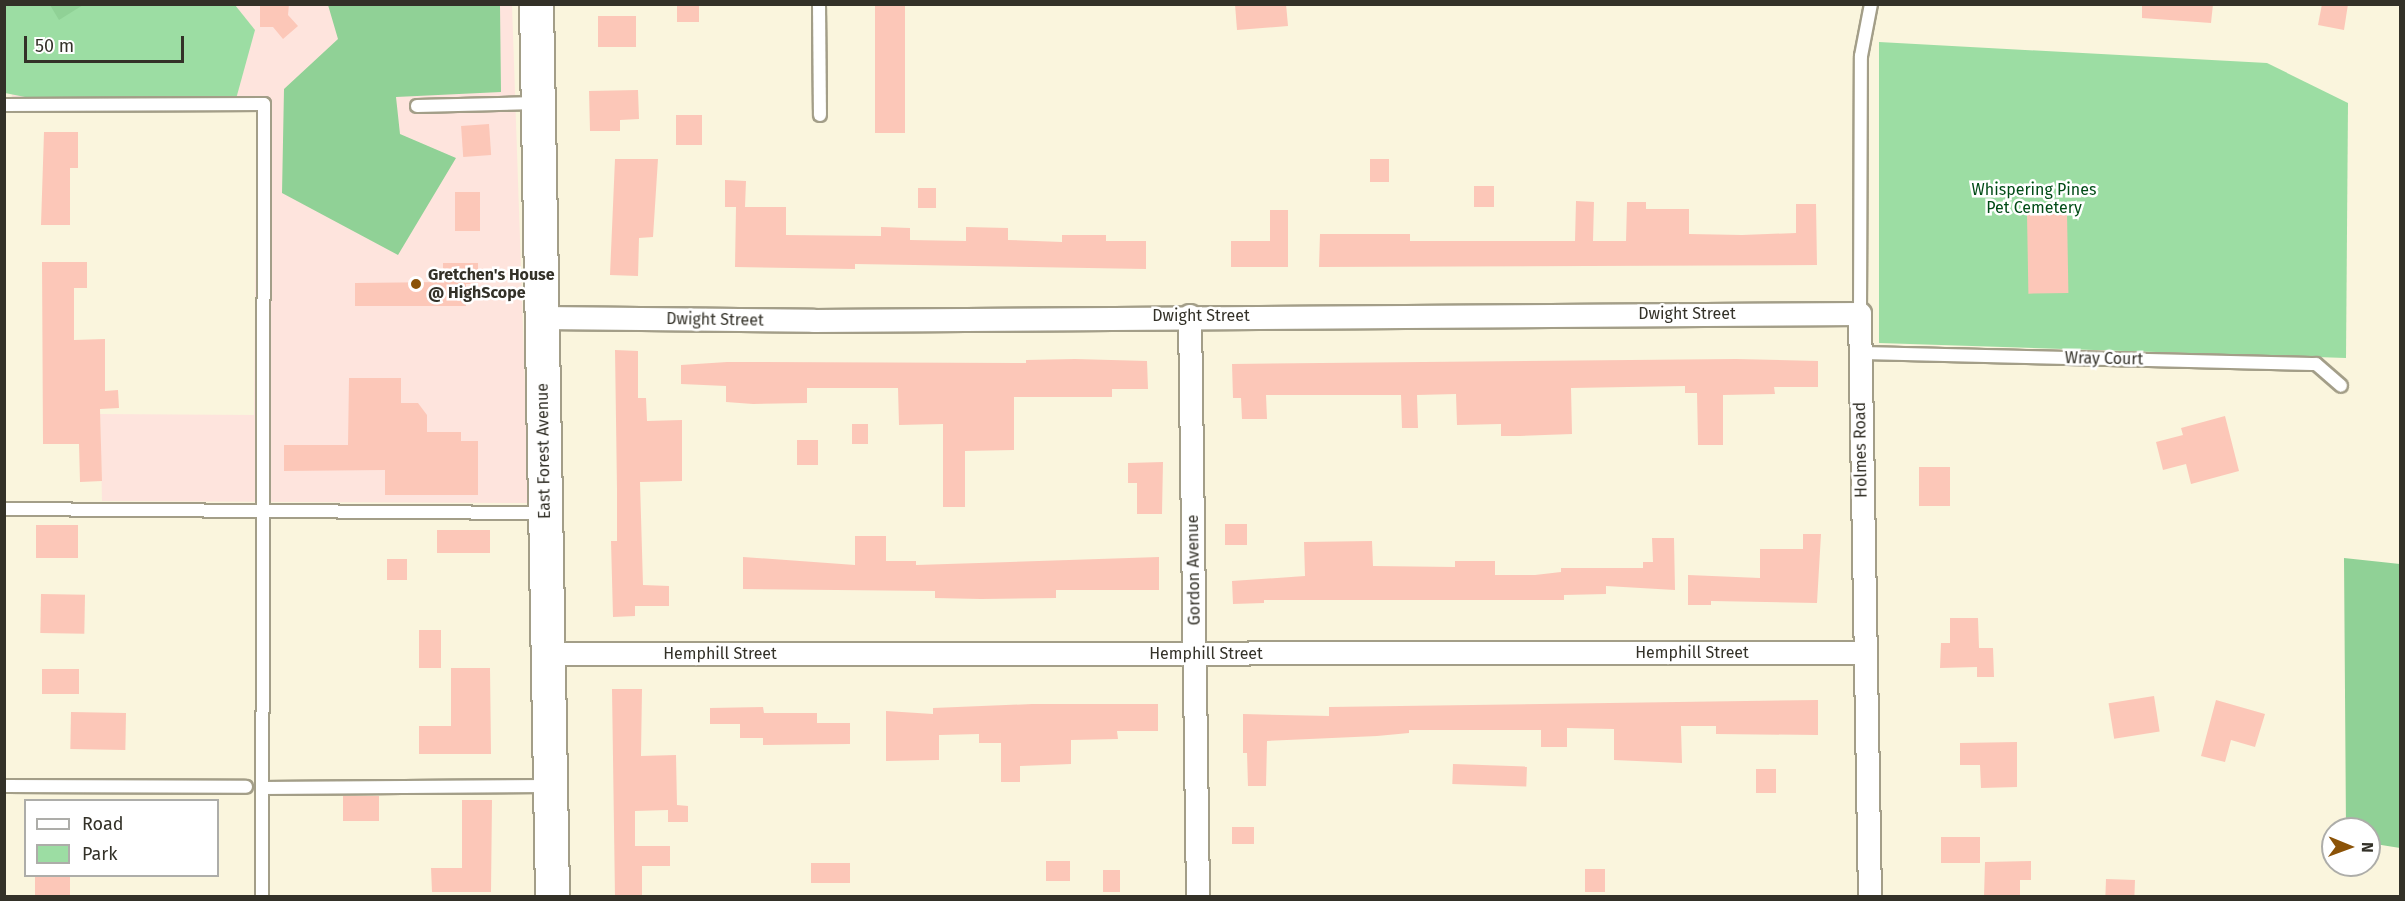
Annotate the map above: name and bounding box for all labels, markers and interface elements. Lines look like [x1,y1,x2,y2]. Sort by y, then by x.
scale bar [27,24,188,62]
text: 50 m [35,35,74,57]
park label: Whispering Pines Pet Cemetery [1972,180,2096,218]
place label: Gretchen's House @ HighScope [428,265,555,303]
marker: Gretchen's House @ HighScope [409,277,423,291]
street label: Dwight Street [1638,304,1736,324]
street label: Dwight Street [1152,306,1250,326]
street label: Dwight Street [666,310,764,330]
street label: Wray Court [2065,349,2143,369]
street label: East Forest Avenue [533,383,555,519]
street label: Holmes Road [1851,402,1871,498]
street label: Gordon Avenue [1183,514,1205,626]
street label: Hemphill Street [1635,643,1749,663]
street label: Hemphill Street [663,644,777,664]
street label: Hemphill Street [1149,644,1263,664]
legend [24,799,219,877]
text: Road [82,813,124,835]
north arrow [2321,817,2381,877]
text: N [2358,842,2377,853]
text: Park [82,843,117,865]

